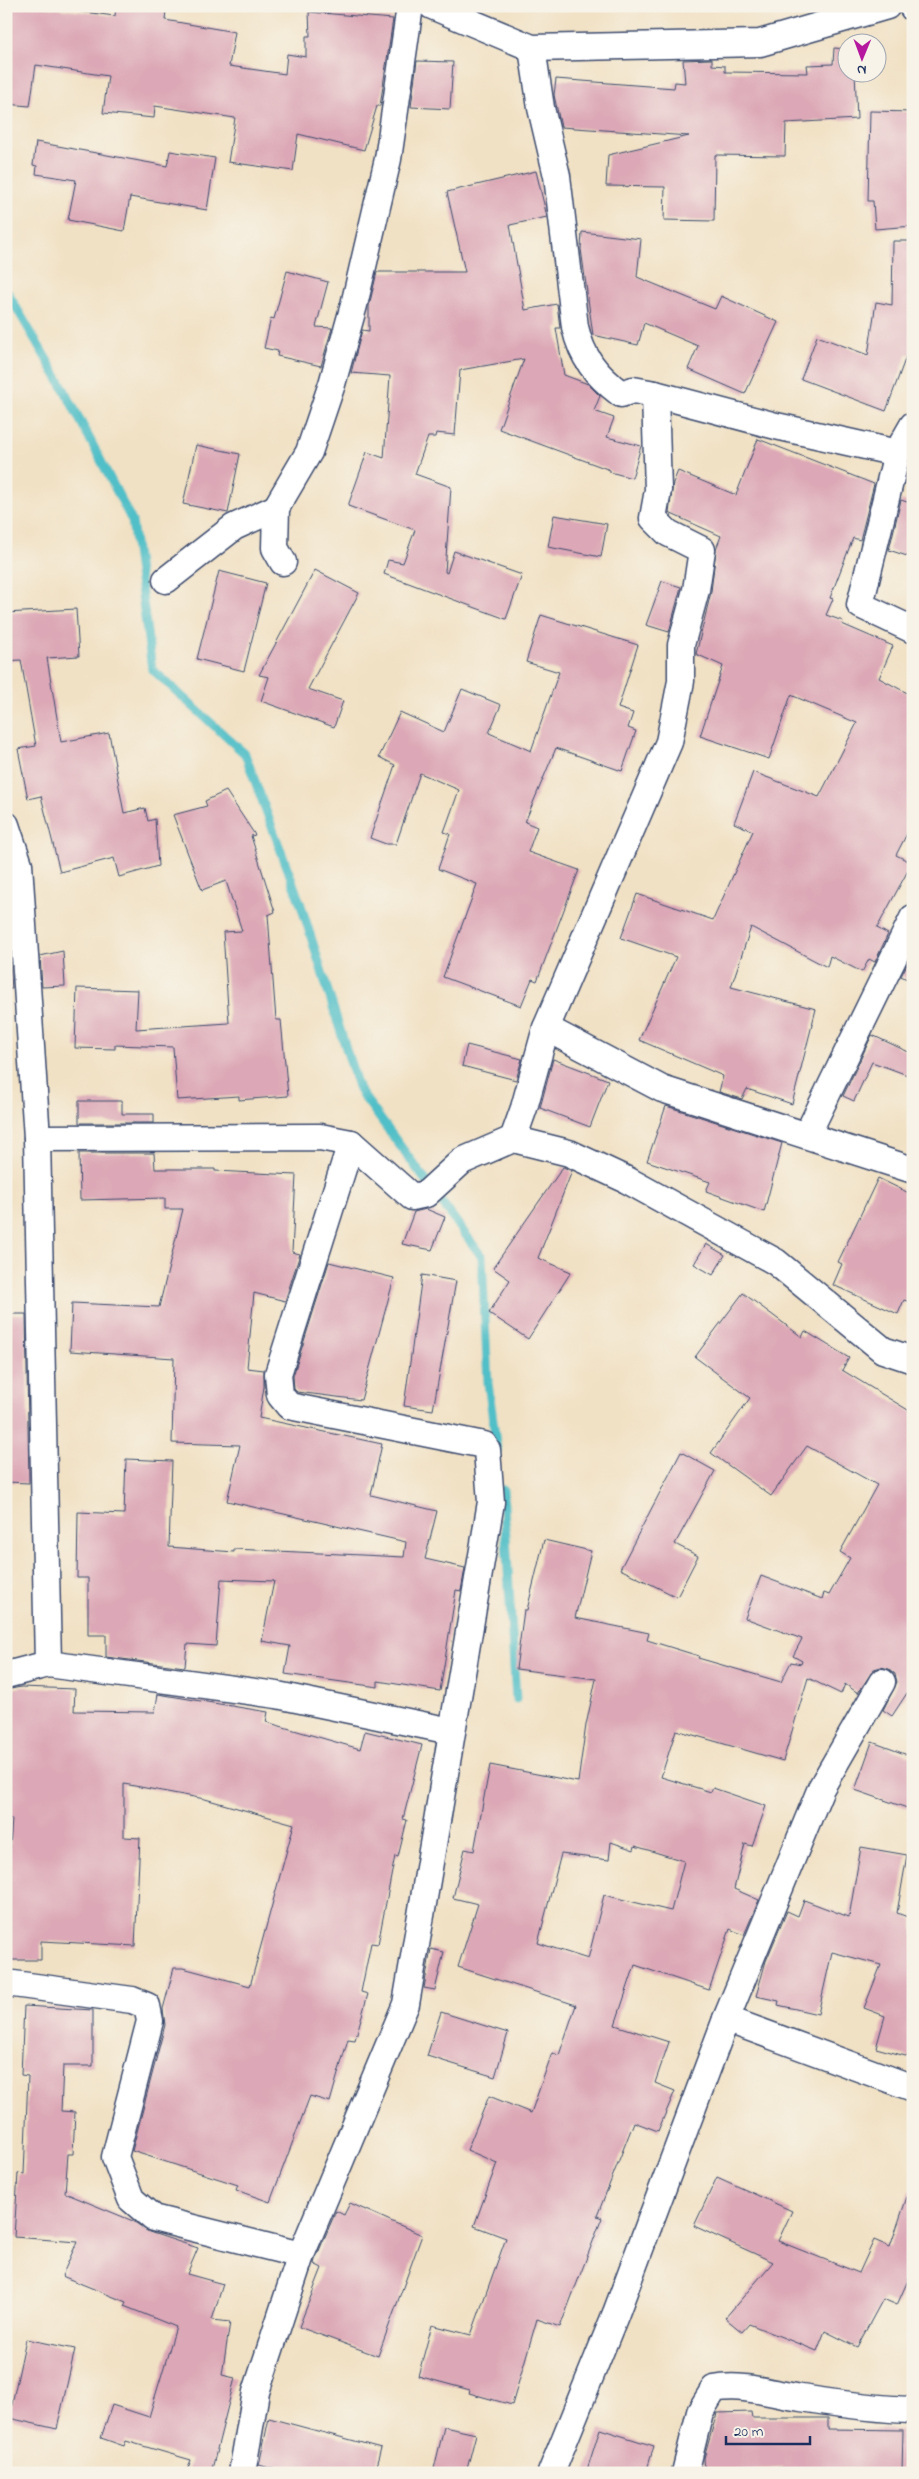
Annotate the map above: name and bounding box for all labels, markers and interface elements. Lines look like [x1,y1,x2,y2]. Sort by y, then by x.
north arrow [836,32,886,82]
text: N [857,59,867,80]
scale bar [726,2414,810,2446]
text: 20 m [734,2421,764,2443]

